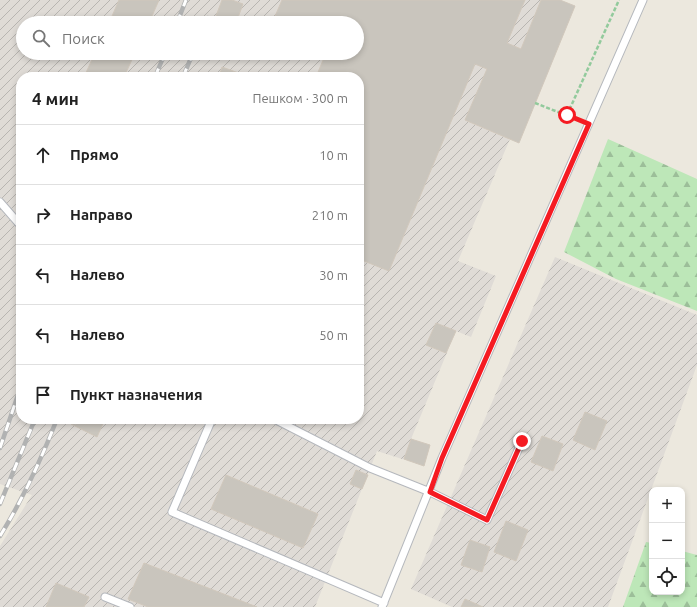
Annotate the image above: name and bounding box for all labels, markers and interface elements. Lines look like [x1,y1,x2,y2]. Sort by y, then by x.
search box [16,16,364,60]
icon: search [30,27,52,49]
text: Поиск [62,30,105,47]
text: 4 мин [32,89,79,108]
text: Пешком · 300 m [252,91,348,105]
route start [558,106,576,124]
icon: ahead [32,144,54,166]
text: Прямо [70,146,119,163]
text: 10 m [319,148,348,162]
icon: right [32,204,54,226]
text: Направо [70,206,133,223]
text: 210 m [312,208,348,222]
icon: left [32,264,54,286]
text: Налево [70,266,125,283]
text: 30 m [319,268,348,282]
icon: left [32,324,54,346]
text: Налево [70,326,125,343]
text: 50 m [319,328,348,342]
icon: arrive [32,384,54,406]
text: Пункт назначения [70,386,203,403]
route end [513,432,531,450]
map controls [649,487,685,595]
button: + [649,487,685,523]
button: − [649,523,685,559]
button: locate [649,559,685,595]

